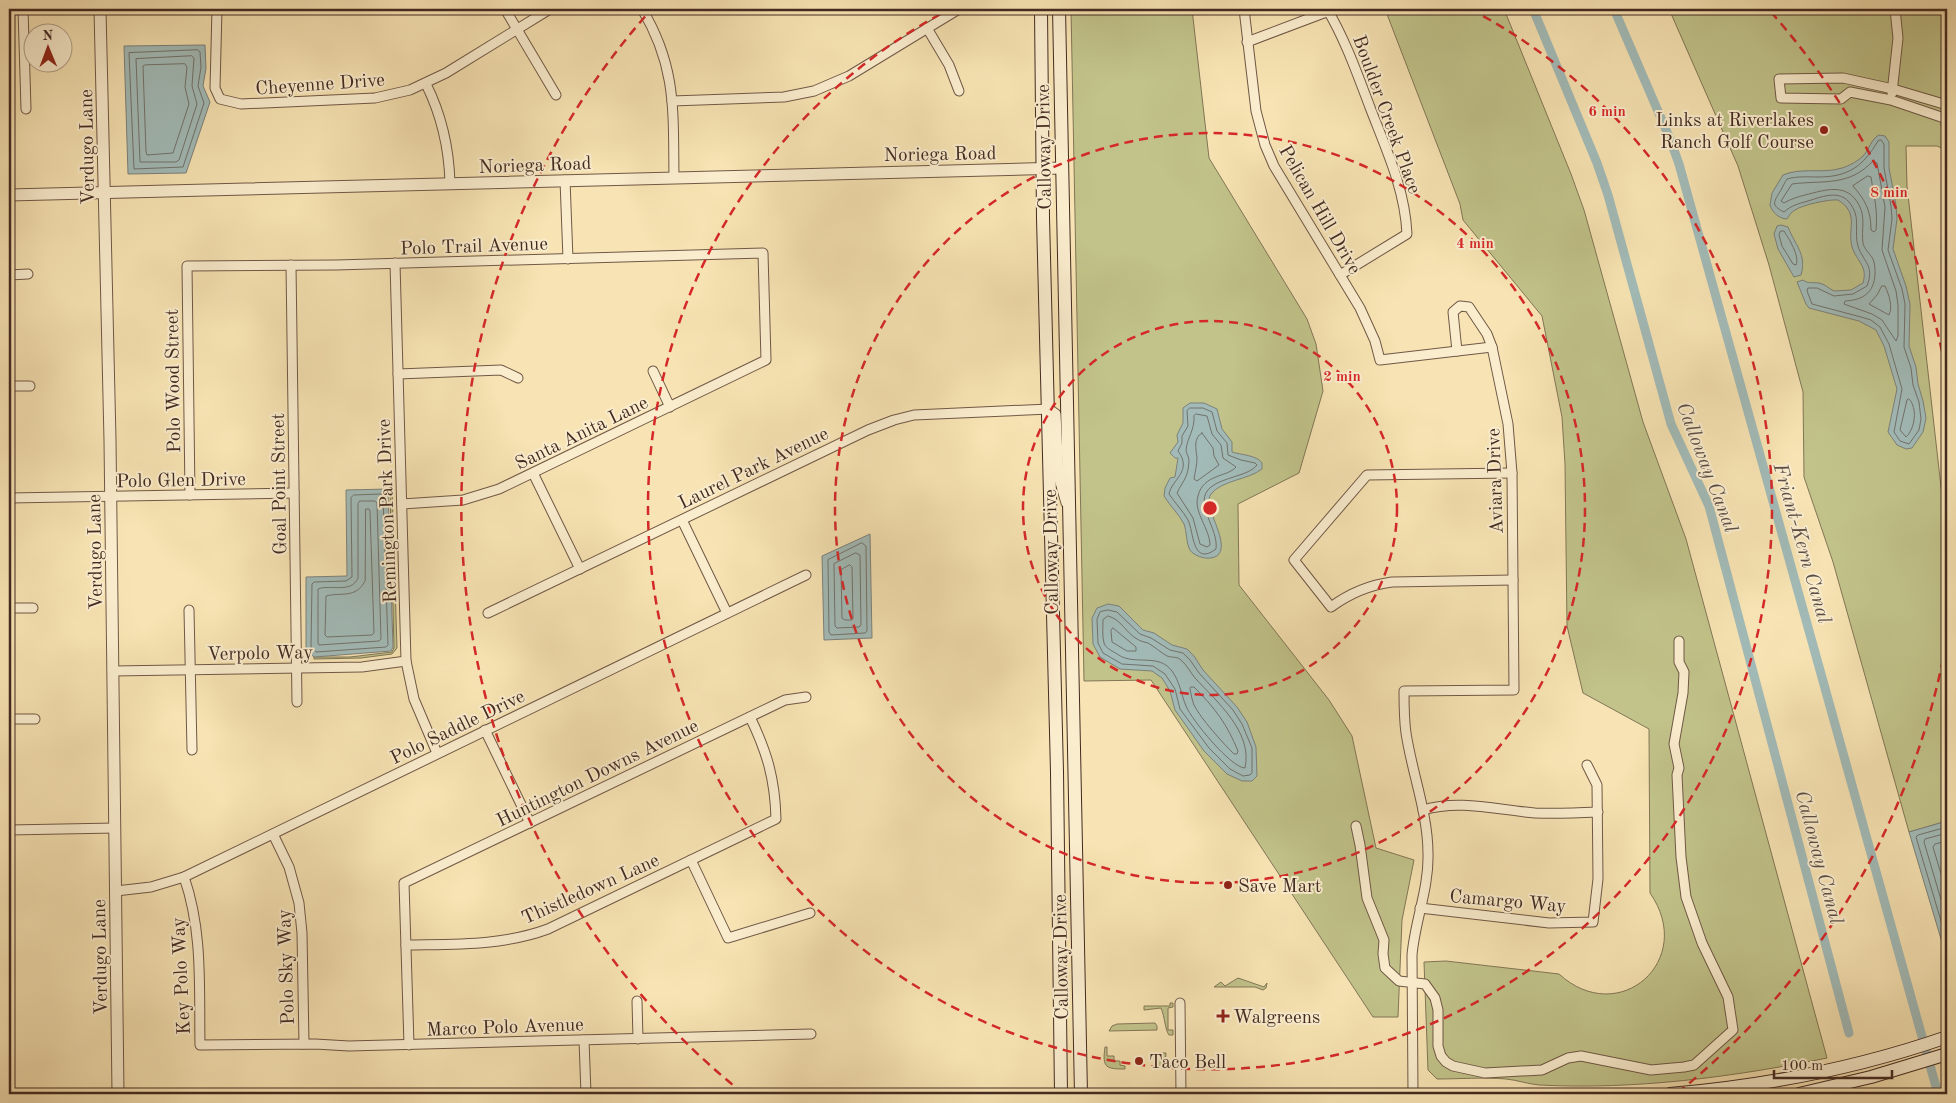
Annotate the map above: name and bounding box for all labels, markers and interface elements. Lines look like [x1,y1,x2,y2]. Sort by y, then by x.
north arrow [22,22,72,72]
text: N [42,29,54,43]
street label: Boulder Creek Place [1348,33,1423,197]
street label: Cheyenne Drive [255,71,386,100]
street label: Calloway Drive [1035,84,1056,210]
street label: Verdugo Lane [78,89,99,205]
text: 6 min [1588,105,1626,120]
place label: Links at Riverlakes Ranch Golf Course [1655,112,1814,153]
marker: Links at Riverlakes Ranch Golf Course [1818,124,1830,136]
street label: Pelican Hill Drive [1274,142,1363,278]
street label: Noriega Road [883,145,997,166]
street label: Noriega Road [478,155,592,178]
text: 8 min [1870,186,1908,201]
street label: Polo Trail Avenue [400,235,548,260]
text: 4 min [1456,237,1494,252]
street label: Polo Wood Street [164,309,185,453]
text: 2 min [1323,370,1361,385]
street label: Santa Anita Lane [513,394,652,475]
water label: Calloway Canal [1672,400,1740,536]
street label: Goal Point Street [270,413,291,555]
street label: Remington Park Drive [376,418,401,604]
street label: Laurel Park Avenue [676,425,832,514]
street label: Aviara Drive [1485,428,1508,534]
water label: Friant-Kern Canal [1768,460,1834,626]
street label: Polo Glen Drive [116,471,246,492]
street label: Calloway Drive [1042,489,1063,615]
street label: Verdugo Lane [86,494,107,610]
centre of rings [1201,499,1219,517]
street label: Verpolo Way [207,644,313,665]
street label: Polo Saddle Drive [388,687,528,769]
street label: Huntington Downs Avenue [494,717,702,831]
water label: Calloway Canal [1791,788,1846,927]
street label: Thistledown Lane [519,851,663,929]
place label: Save Mart [1238,878,1322,897]
marker: Save Mart [1222,879,1234,891]
street label: Camargo Way [1449,888,1567,917]
street label: Calloway Drive [1052,894,1073,1020]
street label: Verdugo Lane [91,899,112,1015]
street label: Polo Sky Way [276,909,299,1025]
street label: Key Polo Way [170,917,195,1035]
place label: Walgreens [1233,1009,1320,1028]
marker: Walgreens [1217,1010,1229,1022]
street label: Marco Polo Avenue [426,1016,584,1041]
scale bar [1774,1048,1891,1080]
place label: Taco Bell [1149,1054,1226,1073]
marker: Taco Bell [1133,1055,1145,1067]
text: 100 m [1781,1059,1823,1074]

